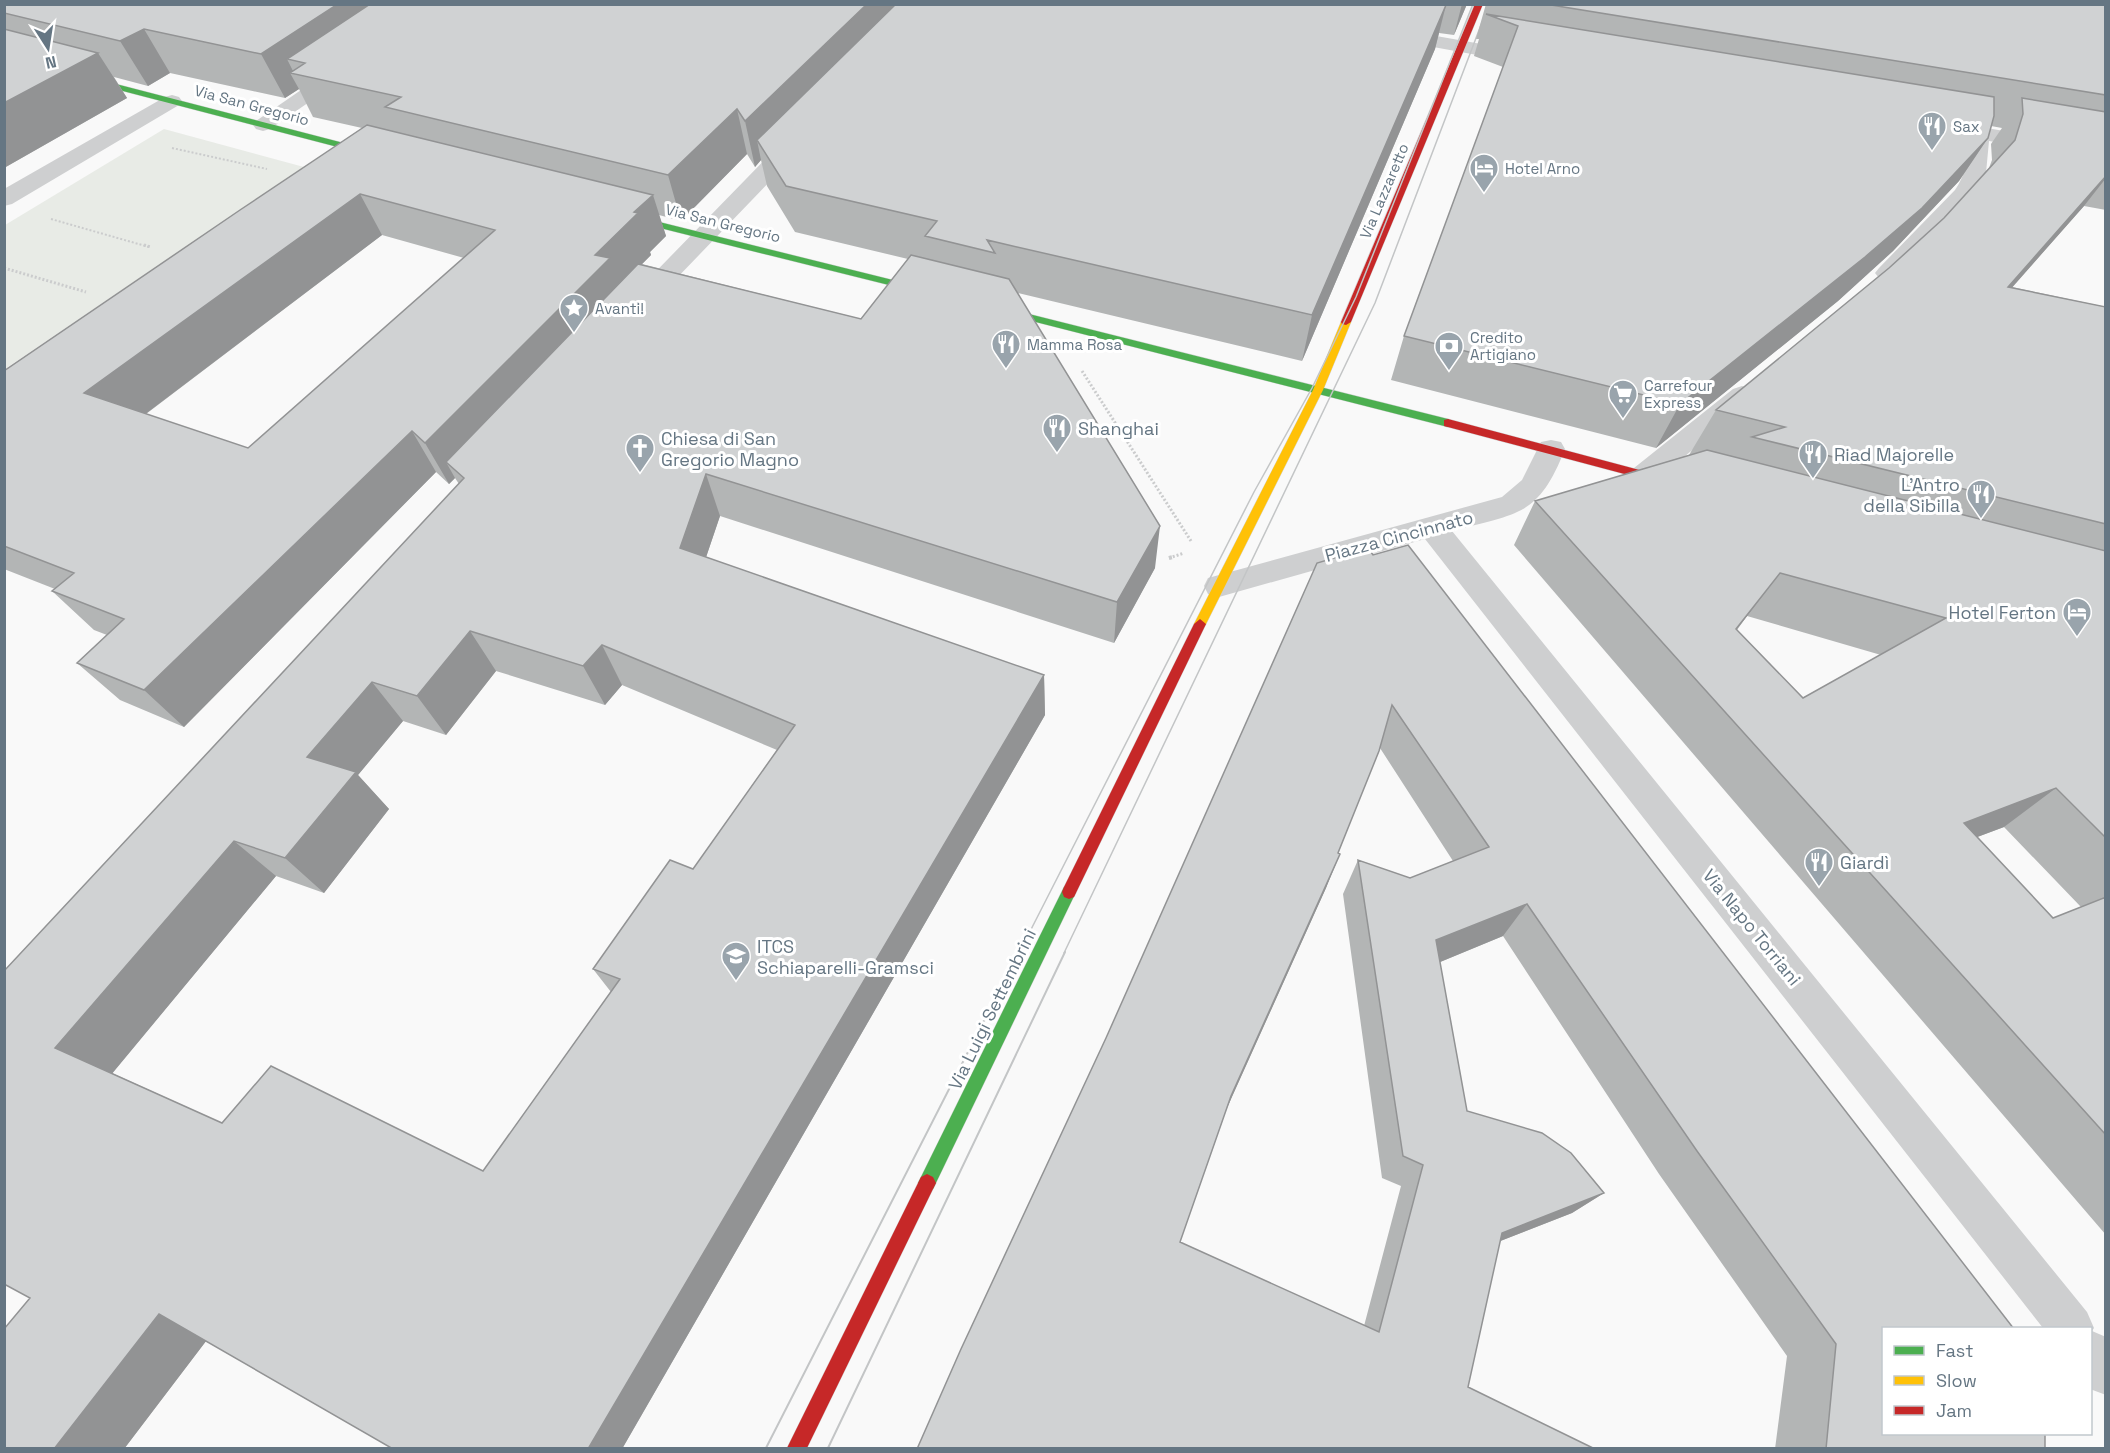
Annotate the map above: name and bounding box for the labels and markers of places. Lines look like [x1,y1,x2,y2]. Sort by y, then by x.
restaurant icon: Sax [1916,110,1948,152]
place label: Sax [1953,117,1980,136]
hotel icon: Hotel Arno [1468,152,1500,194]
place label: Hotel Arno [1505,159,1580,178]
place icon: Avanti! [558,292,590,334]
place label: Avanti! [595,299,644,318]
restaurant icon: Mamma Rosa [990,328,1022,370]
place label: Credito Artigiano [1470,328,1536,364]
bank icon: Credito Artigiano [1433,330,1465,372]
place label: Mamma Rosa [1027,335,1122,354]
place label: Carrefour Express [1644,376,1713,412]
supermarket icon: Carrefour Express [1607,378,1639,420]
restaurant icon: Shanghai [1041,412,1073,454]
place label: Shanghai [1078,417,1159,440]
place label: Chiesa di San Gregorio Magno [661,427,799,471]
church icon: Chiesa di San Gregorio Magno [624,432,656,474]
restaurant icon: Riad Majorelle [1797,438,1829,480]
place label: Riad Majorelle [1834,443,1954,466]
place label: L'Antro della Sibilla [1863,473,1960,517]
restaurant icon: L'Antro della Sibilla [1965,478,1997,520]
hotel icon: Hotel Ferton [2061,596,2093,638]
place label: Hotel Ferton [1949,601,2056,624]
restaurant icon: Giardì [1803,846,1835,888]
place label: Giardì [1840,851,1889,874]
place label: ITCS Schiaparelli-Gramsci [757,935,934,979]
school or university icon: ITCS Schiaparelli-Gramsci [720,940,752,982]

